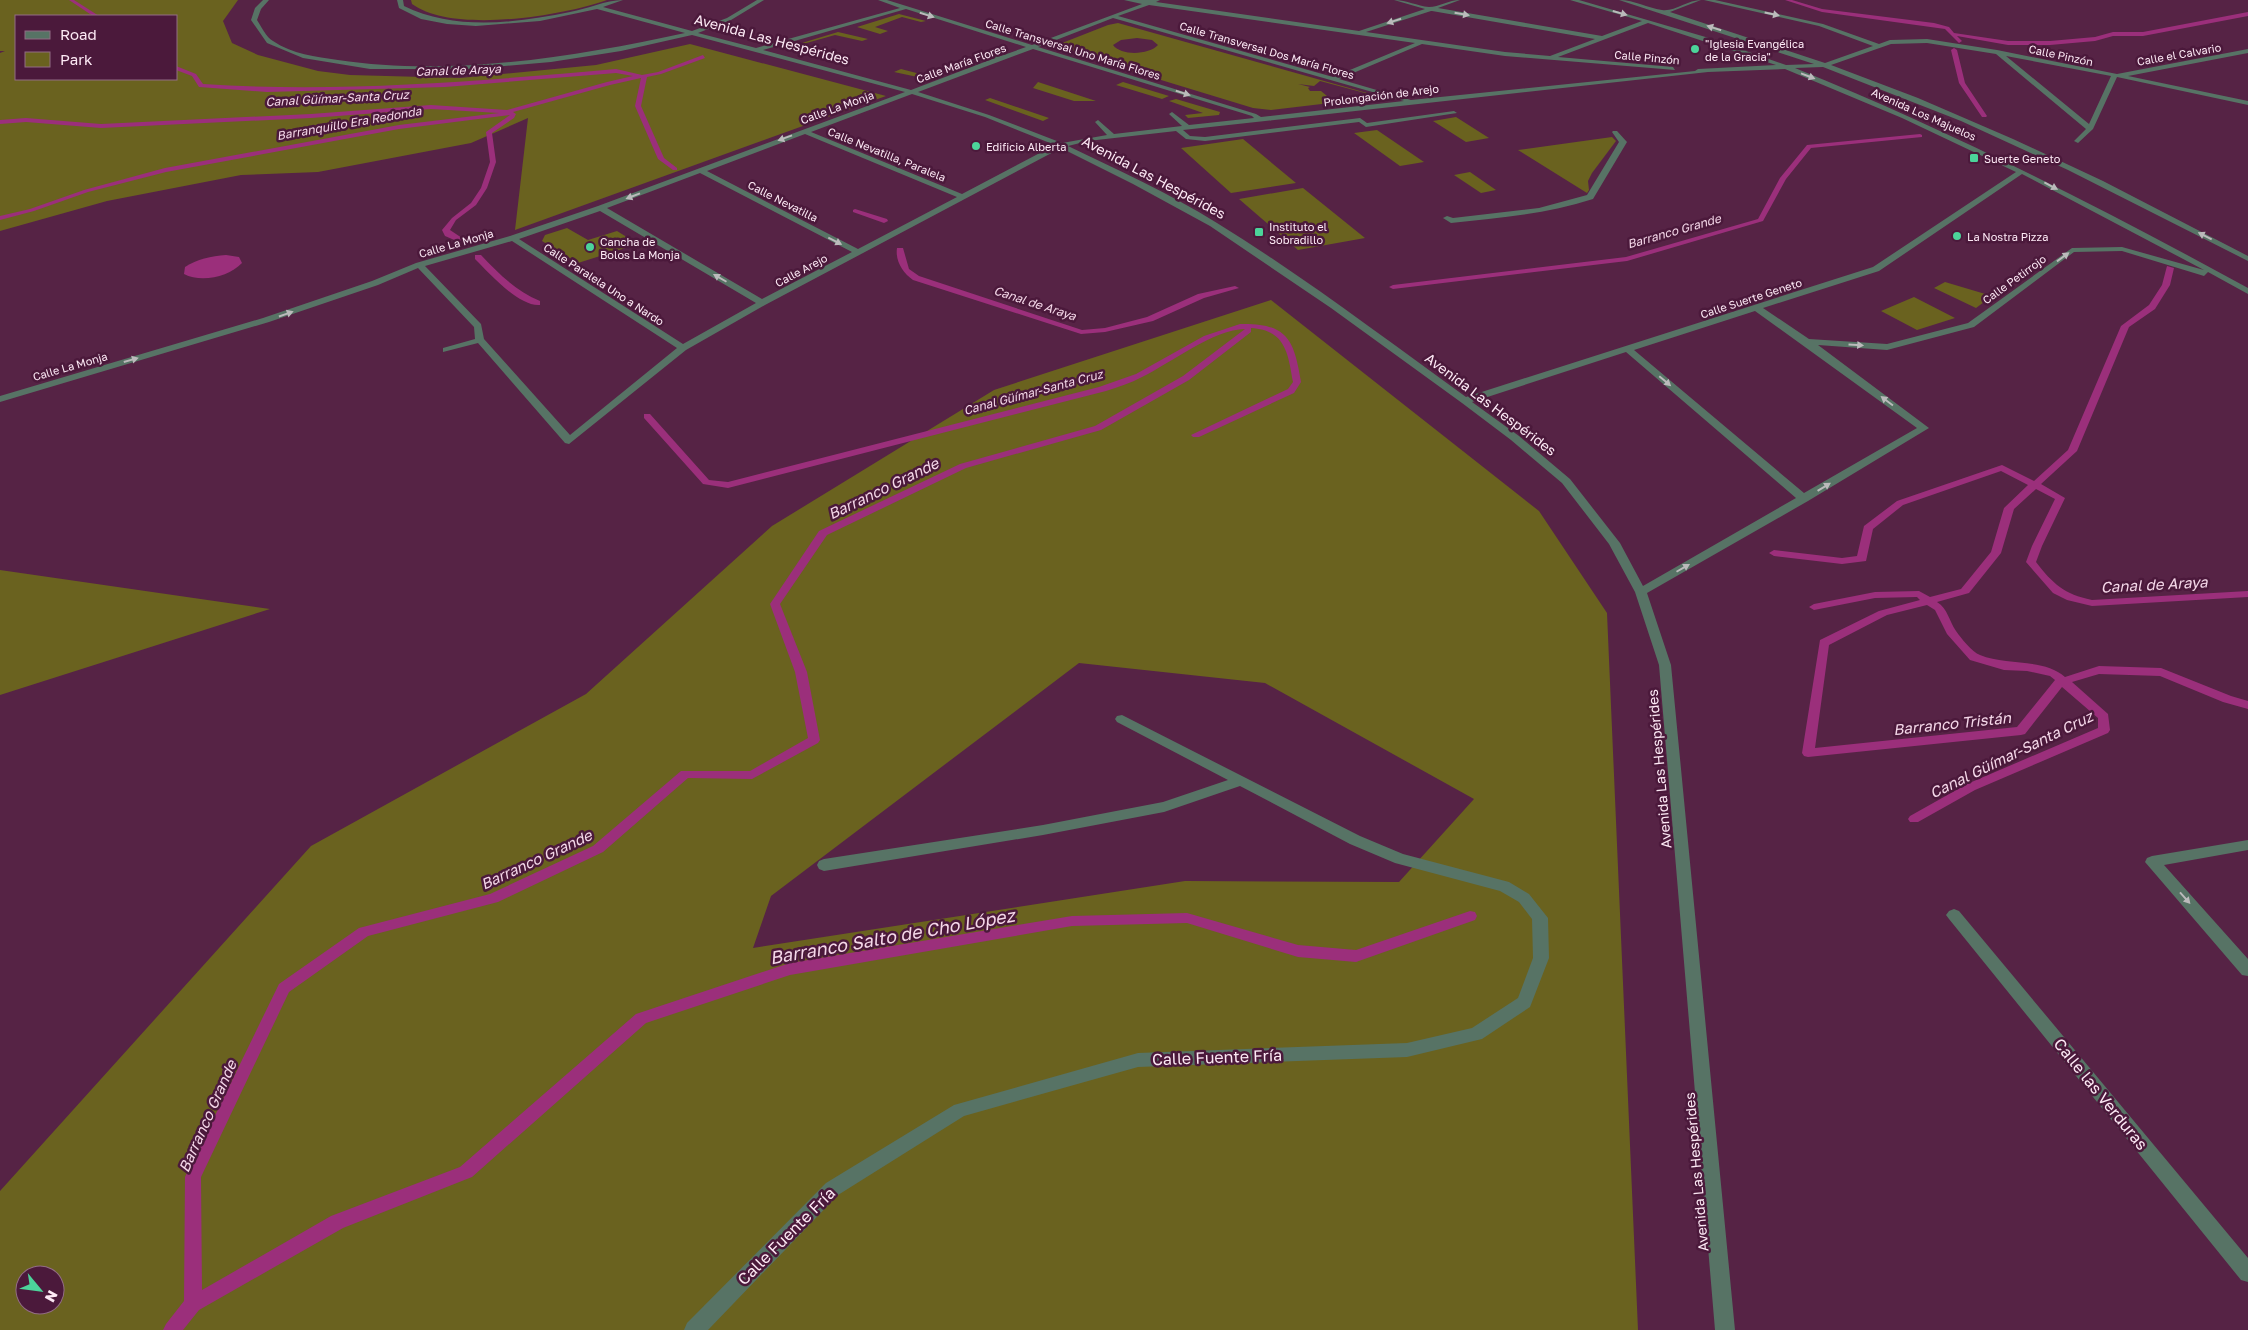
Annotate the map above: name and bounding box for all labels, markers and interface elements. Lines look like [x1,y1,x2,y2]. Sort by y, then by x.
street label: Avenida Las Hespérides [693,10,851,68]
one-way arrow [1454,10,1470,18]
one-way arrow [1613,10,1628,18]
one-way arrow [1764,10,1780,18]
one-way arrow [920,11,935,19]
legend [15,15,178,80]
street label: Calle Transversal Uno María Flores [984,16,1162,82]
one-way arrow [1387,18,1402,25]
street label: Calle Transversal Dos María Flores [1178,19,1356,81]
one-way arrow [1706,24,1721,32]
text: Road [60,25,97,43]
place label: "Iglesia Evangélica de la Gracia" [1705,37,1804,63]
street label: Calle el Calvario [2136,40,2223,68]
street label: Calle María Flores [914,41,1008,85]
street label: Calle Pinzón [2028,42,2094,68]
marker: "Iglesia Evangélica de la Gracia" [1689,43,1701,55]
street label: Calle Pinzón [1614,48,1680,66]
text: Park [60,50,93,68]
water label: Canal de Araya [415,61,502,79]
one-way arrow [1800,72,1815,80]
street label: Prolongación de Arejo [1323,81,1440,109]
street label: Avenida Los Majuelos [1870,85,1979,143]
water label: Canal Güímar-Santa Cruz [265,87,411,109]
street label: Calle La Monja [799,88,875,126]
one-way arrow [1175,90,1190,98]
water label: Barranquillo Era Redonda [275,103,424,143]
street label: Calle Nevatilla, Paralela [826,124,948,184]
street label: Avenida Las Hespérides [1079,132,1229,222]
one-way arrow [777,135,792,142]
marker: Edificio Alberta [970,140,982,152]
place label: Edificio Alberta [986,140,1067,153]
marker: Suerte Geneto [1968,152,1980,164]
place label: Suerte Geneto [1984,152,2061,165]
street label: Calle Nevatilla [746,178,820,224]
one-way arrow [2044,182,2059,190]
one-way arrow [625,192,640,200]
water label: Barranco Grande [1626,210,1723,252]
place label: Instituto el Sobradillo [1269,220,1328,246]
street label: Calle La Monja [417,226,495,260]
marker: Instituto el Sobradillo [1253,226,1265,238]
marker: La Nostra Pizza [1951,230,1963,242]
place label: La Nostra Pizza [1967,230,2048,243]
one-way arrow [2197,232,2212,240]
place label: Cancha de Bolos La Monja [600,235,680,261]
one-way arrow [828,237,842,245]
street label: Calle Paralela Uno a Nardo [541,240,667,328]
marker: Cancha de Bolos La Monja [584,241,596,253]
street label: Calle Arejo [773,251,830,289]
street label: Calle Petirrojo [1980,251,2049,306]
one-way arrow [2056,251,2069,262]
one-way arrow [714,274,727,283]
street label: Calle Suerte Geneto [1699,275,1804,321]
water label: Canal de Araya [992,283,1079,324]
one-way arrow [279,309,294,317]
one-way arrow [1848,341,1864,349]
street label: Calle La Monja [31,349,109,383]
street label: Avenida Las Hespérides [1422,349,1560,459]
one-way arrow [123,356,138,364]
water label: Canal Güímar-Santa Cruz [962,366,1106,418]
one-way arrow [1659,375,1671,386]
one-way arrow [1881,395,1894,406]
water label: Barranco Grande [825,453,942,523]
one-way arrow [1817,483,1831,492]
one-way arrow [1676,564,1690,573]
water label: Canal de Araya [2100,572,2208,597]
street label: Avenida Las Hespérides [1644,689,1674,849]
water label: Canal Güímar-Santa Cruz [1927,706,2097,801]
water label: Barranco Tristán [1892,708,2012,738]
water label: Barranco Grande [478,825,596,893]
one-way arrow [2179,892,2190,905]
water label: Barranco Salto de Cho López [768,903,1018,968]
street label: Calle las Verduras [2050,1034,2152,1154]
street label: Calle Fuente Fría [1152,1045,1282,1069]
water label: Barranco Grande [174,1056,240,1175]
street label: Avenida Las Hespérides [1681,1092,1711,1252]
street label: Calle Fuente Fría [733,1183,839,1289]
north arrow [15,1265,65,1315]
text: N [42,1288,62,1305]

